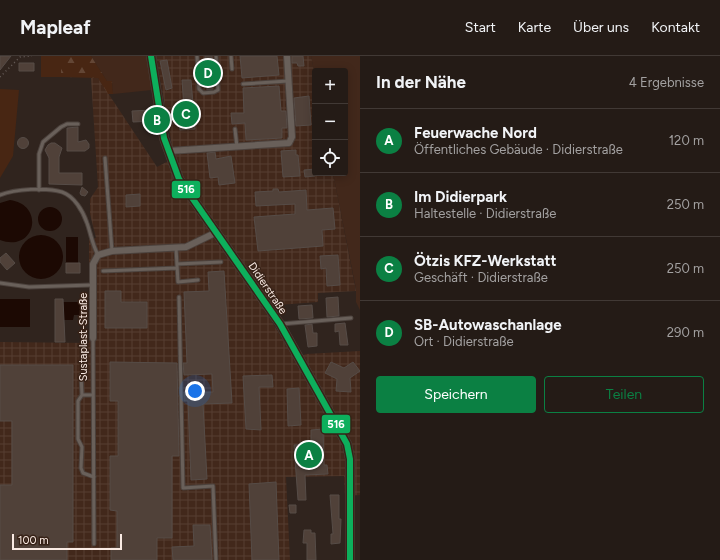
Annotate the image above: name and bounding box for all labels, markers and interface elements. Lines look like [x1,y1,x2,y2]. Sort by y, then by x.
text: Mapleaf [20,16,91,39]
text: Start [465,19,496,36]
text: Karte [518,19,551,36]
text: Über uns [573,19,629,36]
text: Kontakt [651,19,700,36]
pin: D [195,58,221,88]
map controls [312,68,348,176]
button: + [312,68,348,104]
text: In der Nähe [376,72,466,92]
text: 4 Ergebnisse [629,75,704,90]
pin: C [173,99,199,129]
button: − [312,104,348,140]
pin: B [144,105,170,135]
text: Feuerwache Nord [414,124,537,142]
text: A [384,133,394,148]
text: 120 m [669,133,704,148]
button: locate [312,140,348,176]
text: Öffentliches Gebäude · Didierstraße [414,142,623,157]
line badge: 516 [171,180,201,199]
text: 516 [177,183,195,196]
text: Im Didierpark [414,188,507,206]
text: B [385,197,393,212]
text: 250 m [667,197,704,212]
text: Haltestelle · Didierstraße [414,206,556,221]
text: Ötzis KFZ-Werkstatt [414,252,557,270]
street label: Didierstraße [246,260,290,317]
text: C [384,261,394,276]
text: 250 m [667,261,704,276]
text: Geschäft · Didierstraße [414,270,548,285]
street label: Sustaplast-Straße [77,293,90,381]
text: SB-Autowaschanlage [414,316,561,334]
text: D [384,325,394,340]
text: 290 m [667,325,704,340]
text: Ort · Didierstraße [414,334,514,349]
button: Speichern [376,376,536,413]
button: Teilen [544,376,704,413]
your location [185,381,205,401]
line badge: 516 [321,414,351,434]
text: 516 [327,418,345,431]
pin: A [296,440,322,470]
scale bar [12,532,122,551]
text: 100 m [18,534,49,547]

